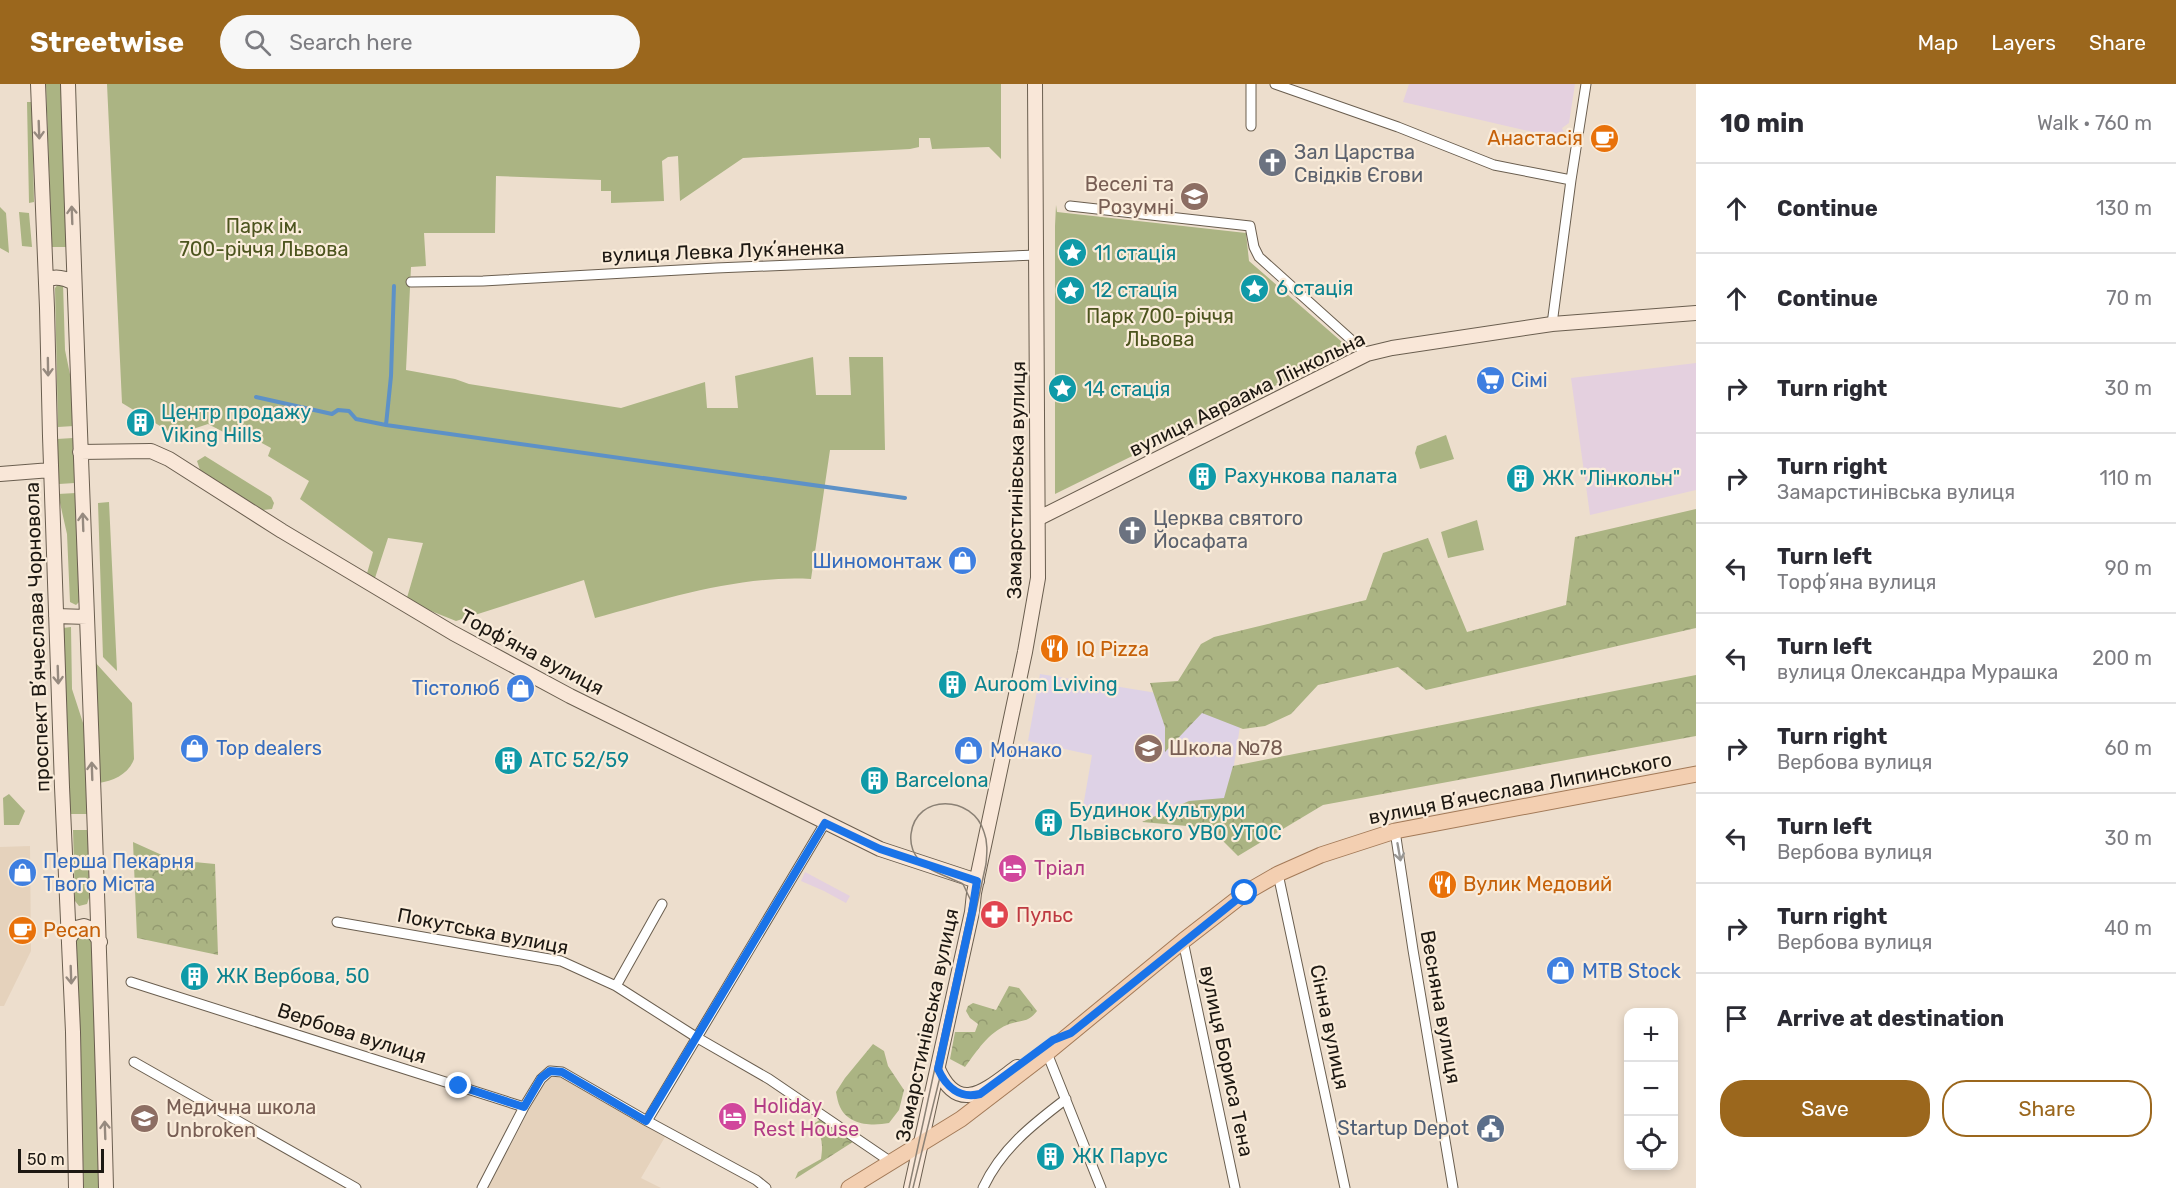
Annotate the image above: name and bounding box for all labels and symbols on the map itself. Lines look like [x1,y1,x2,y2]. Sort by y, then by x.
one-way arrow [34,120,45,140]
cafe icon: Анастасія [1588,122,1620,154]
place label: Анастасія [1487,126,1583,150]
place label: Зал Царства Свідків Єгови [1294,140,1423,187]
church icon: Зал Царства Свідків Єгови [1257,147,1289,179]
place label: Веселі та Розумні [1085,172,1174,219]
school or university icon: Веселі та Розумні [1179,180,1211,212]
one-way arrow [66,205,78,225]
park label: Парк ім. 700-річчя Львова [180,214,348,261]
street label: вулиця Левка Лукʼяненка [601,235,845,267]
place icon: 11 стація [1057,237,1089,269]
place label: 11 стація [1094,241,1176,265]
place icon: 6 стація [1239,272,1271,304]
place icon: 12 стація [1055,274,1087,306]
place label: 6 стація [1276,276,1353,300]
place label: 12 стація [1092,278,1178,302]
park label: Парк 700-річчя Львова [1086,304,1234,351]
street label: вулиця Авраама Лінкольна [1125,326,1369,462]
one-way arrow [43,356,54,376]
street label: Замарстинівська вулиця [1002,361,1030,599]
supermarket icon: Сімі [1474,364,1506,396]
place label: Сімі [1511,368,1548,392]
place icon: 14 стація [1047,373,1079,405]
place label: 14 стація [1084,377,1170,401]
place label: Центр продажу Viking Hills [161,400,311,447]
building icon: Центр продажу Viking Hills [124,407,156,439]
building icon: Рахункова палата [1187,460,1219,492]
building icon: ЖК "Лінкольн" [1505,462,1537,494]
place label: Рахункова палата [1224,464,1397,488]
place label: ЖК "Лінкольн" [1542,466,1680,490]
street label: проспект Вʼячеслава Чорновола [20,482,54,792]
place label: Церква святого Йосафата [1153,506,1303,553]
one-way arrow [78,512,89,532]
church icon: Церква святого Йосафата [1116,514,1148,546]
shop icon: Шиномонтаж [947,545,979,577]
place label: Шиномонтаж [812,549,942,573]
street label: Торфʼяна вулиця [456,604,608,700]
restaurant icon: IQ Pizza [1039,633,1071,665]
place label: IQ Pizza [1076,637,1149,661]
one-way arrow [53,664,64,684]
building icon: Auroom Lviving [937,668,969,700]
shop icon: Тістолюб [505,672,537,704]
place label: Auroom Lviving [974,672,1118,696]
place label: Тістолюб [412,676,500,700]
shop icon: Top dealers [179,732,211,764]
school or university icon: Школа №78 [1132,732,1164,764]
shop icon: Монако [953,734,985,766]
place label: Top dealers [216,736,322,760]
place label: Школа №78 [1169,736,1283,760]
place label: Монако [990,738,1062,762]
building icon: АТС 52/59 [492,744,524,776]
street label: вулиця Вʼячеслава Липинського [1366,747,1674,829]
place label: АТС 52/59 [529,748,629,772]
one-way arrow [87,761,98,781]
building icon: Barcelona [858,764,890,796]
place label: Barcelona [895,768,989,792]
place label: Будинок Культури Львівського УВО УТОС [1069,798,1282,845]
building icon: Будинок Культури Львівського УВО УТОС [1032,806,1064,838]
one-way arrow [1394,842,1405,862]
place label: Перша Пекарня Твого Міста [43,849,194,896]
hotel icon: Тріал [997,852,1029,884]
shop icon: Перша Пекарня Твого Міста [6,856,38,888]
place label: Тріал [1034,856,1085,880]
restaurant icon: Вулик Медовий [1426,868,1458,900]
place label: Вулик Медовий [1463,872,1612,896]
route start [1231,879,1257,905]
pharmacy icon: Пульс [979,899,1011,931]
street label: Покутська вулиця [395,903,571,959]
place label: Пульс [1016,903,1073,927]
street label: Замарстинівська вулиця [891,906,963,1144]
cafe icon: Pecan [6,914,38,946]
place label: Pecan [43,918,101,942]
street label: Весняна вулиця [1416,928,1466,1086]
shop icon: MTB Stock [1545,955,1577,987]
place label: MTB Stock [1582,959,1681,983]
building icon: ЖК Вербова, 50 [179,960,211,992]
street label: Сінна вулиця [1305,962,1355,1092]
street label: вулиця Бориса Тена [1195,963,1259,1159]
one-way arrow [65,964,76,984]
place label: ЖК Вербова, 50 [216,964,370,988]
street label: Вербова вулиця [274,998,430,1068]
route end [445,1072,471,1098]
place label: Holiday Rest House [753,1094,859,1141]
place label: Медична школа Unbroken [166,1095,316,1142]
hotel icon: Holiday Rest House [716,1101,748,1133]
school or university icon: Медична школа Unbroken [129,1102,161,1134]
public building icon: Startup Depot [1474,1112,1506,1144]
place label: Startup Depot [1337,1116,1469,1140]
one-way arrow [99,1120,111,1140]
building icon: ЖК Парус [1035,1140,1067,1172]
place label: ЖК Парус [1072,1144,1168,1168]
scale bar [18,1146,104,1174]

